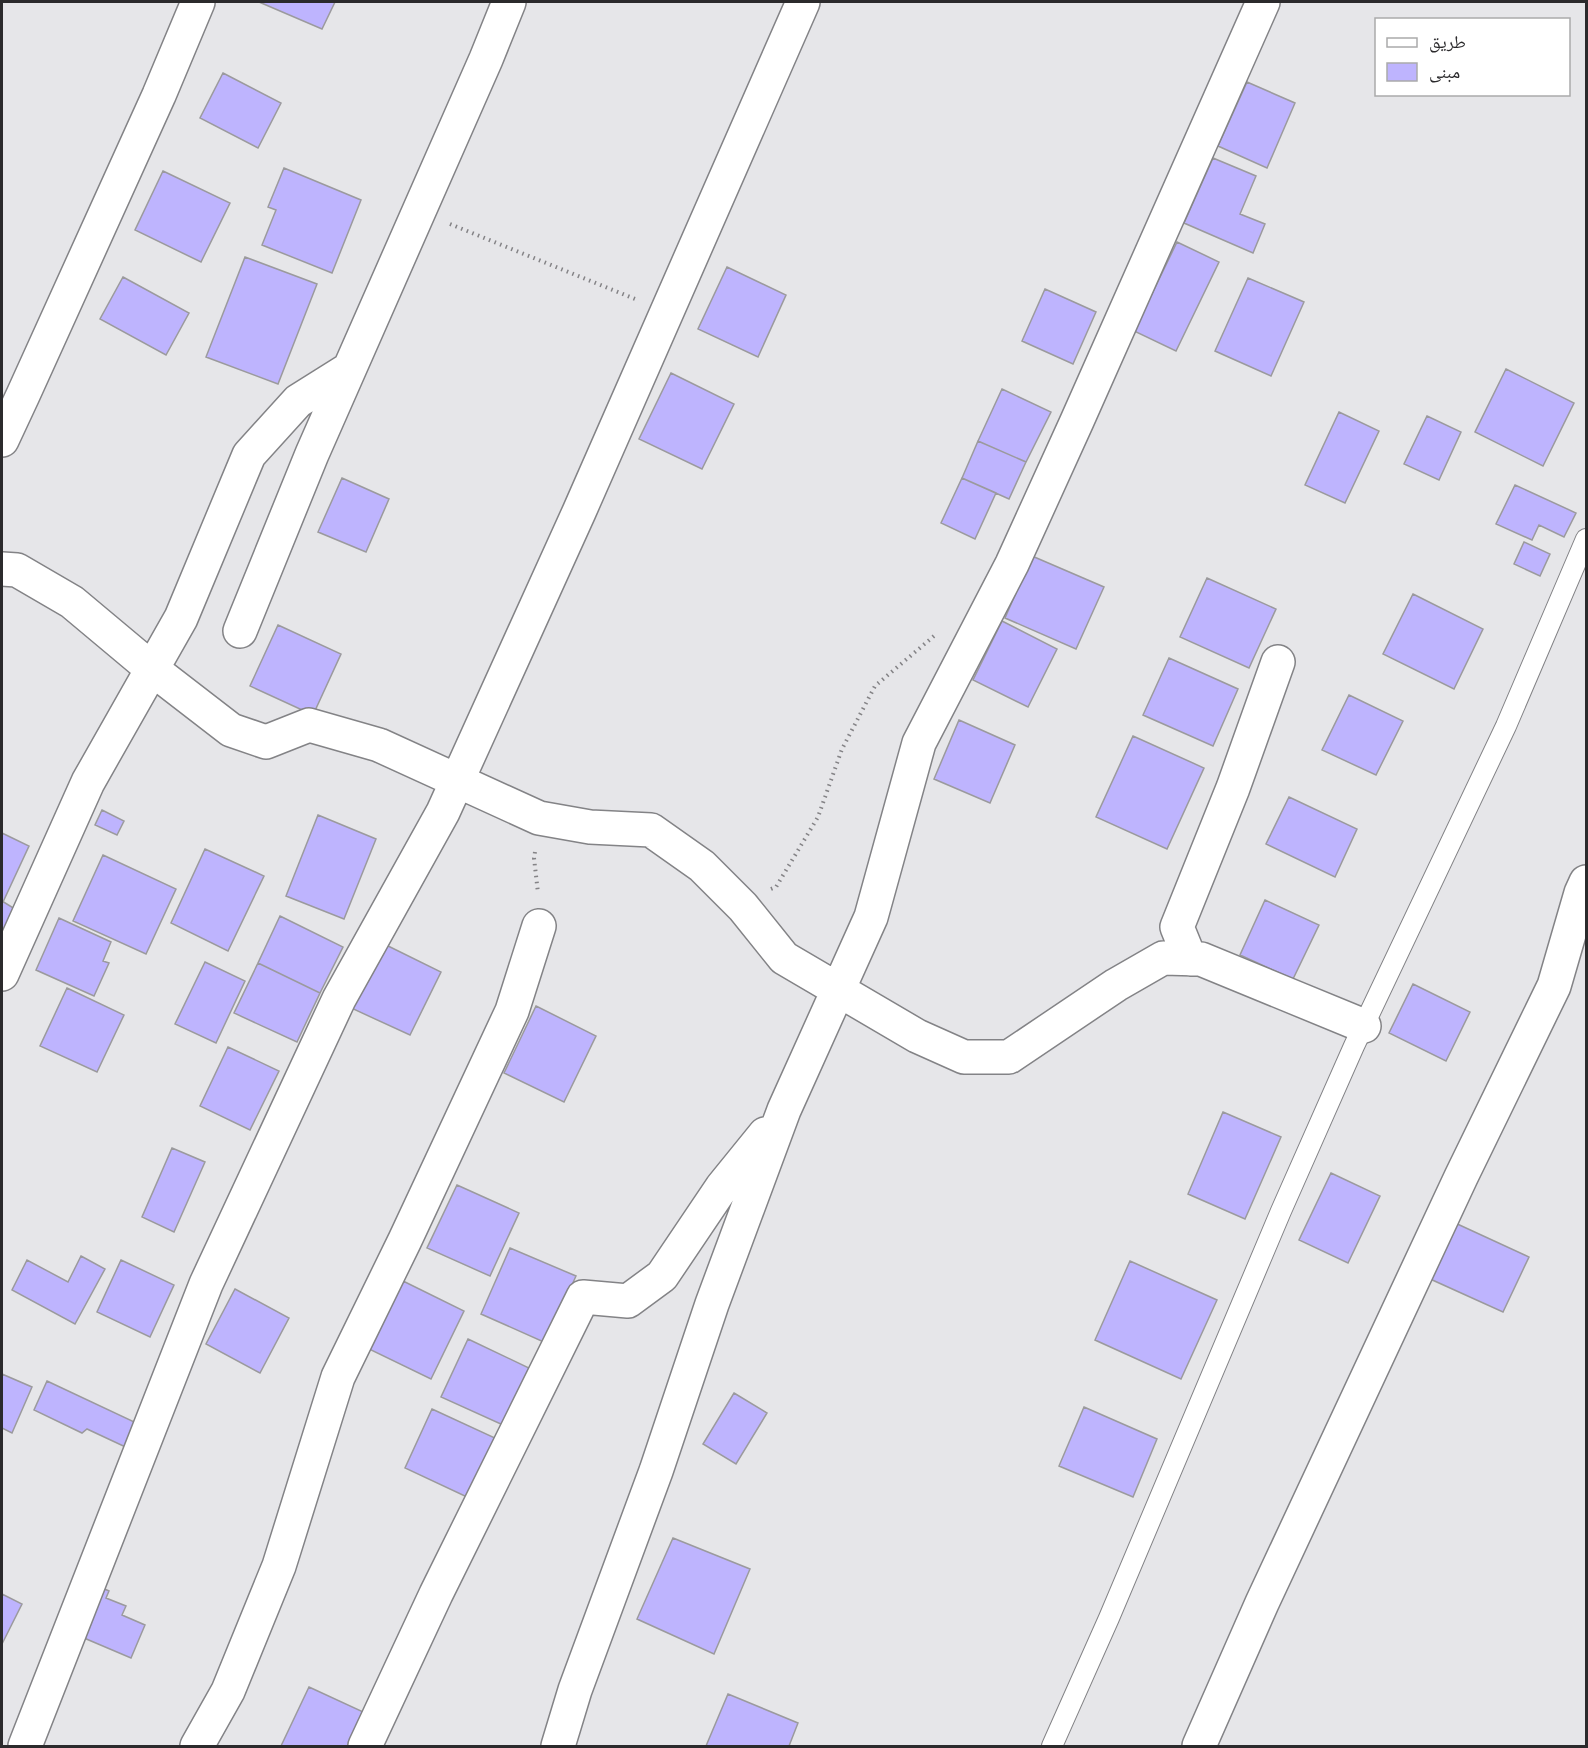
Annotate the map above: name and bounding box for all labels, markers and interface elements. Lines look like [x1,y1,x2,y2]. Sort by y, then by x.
legend [1375,18,1570,96]
text: طريق [1429,27,1466,54]
text: مبنى [1429,57,1460,84]

